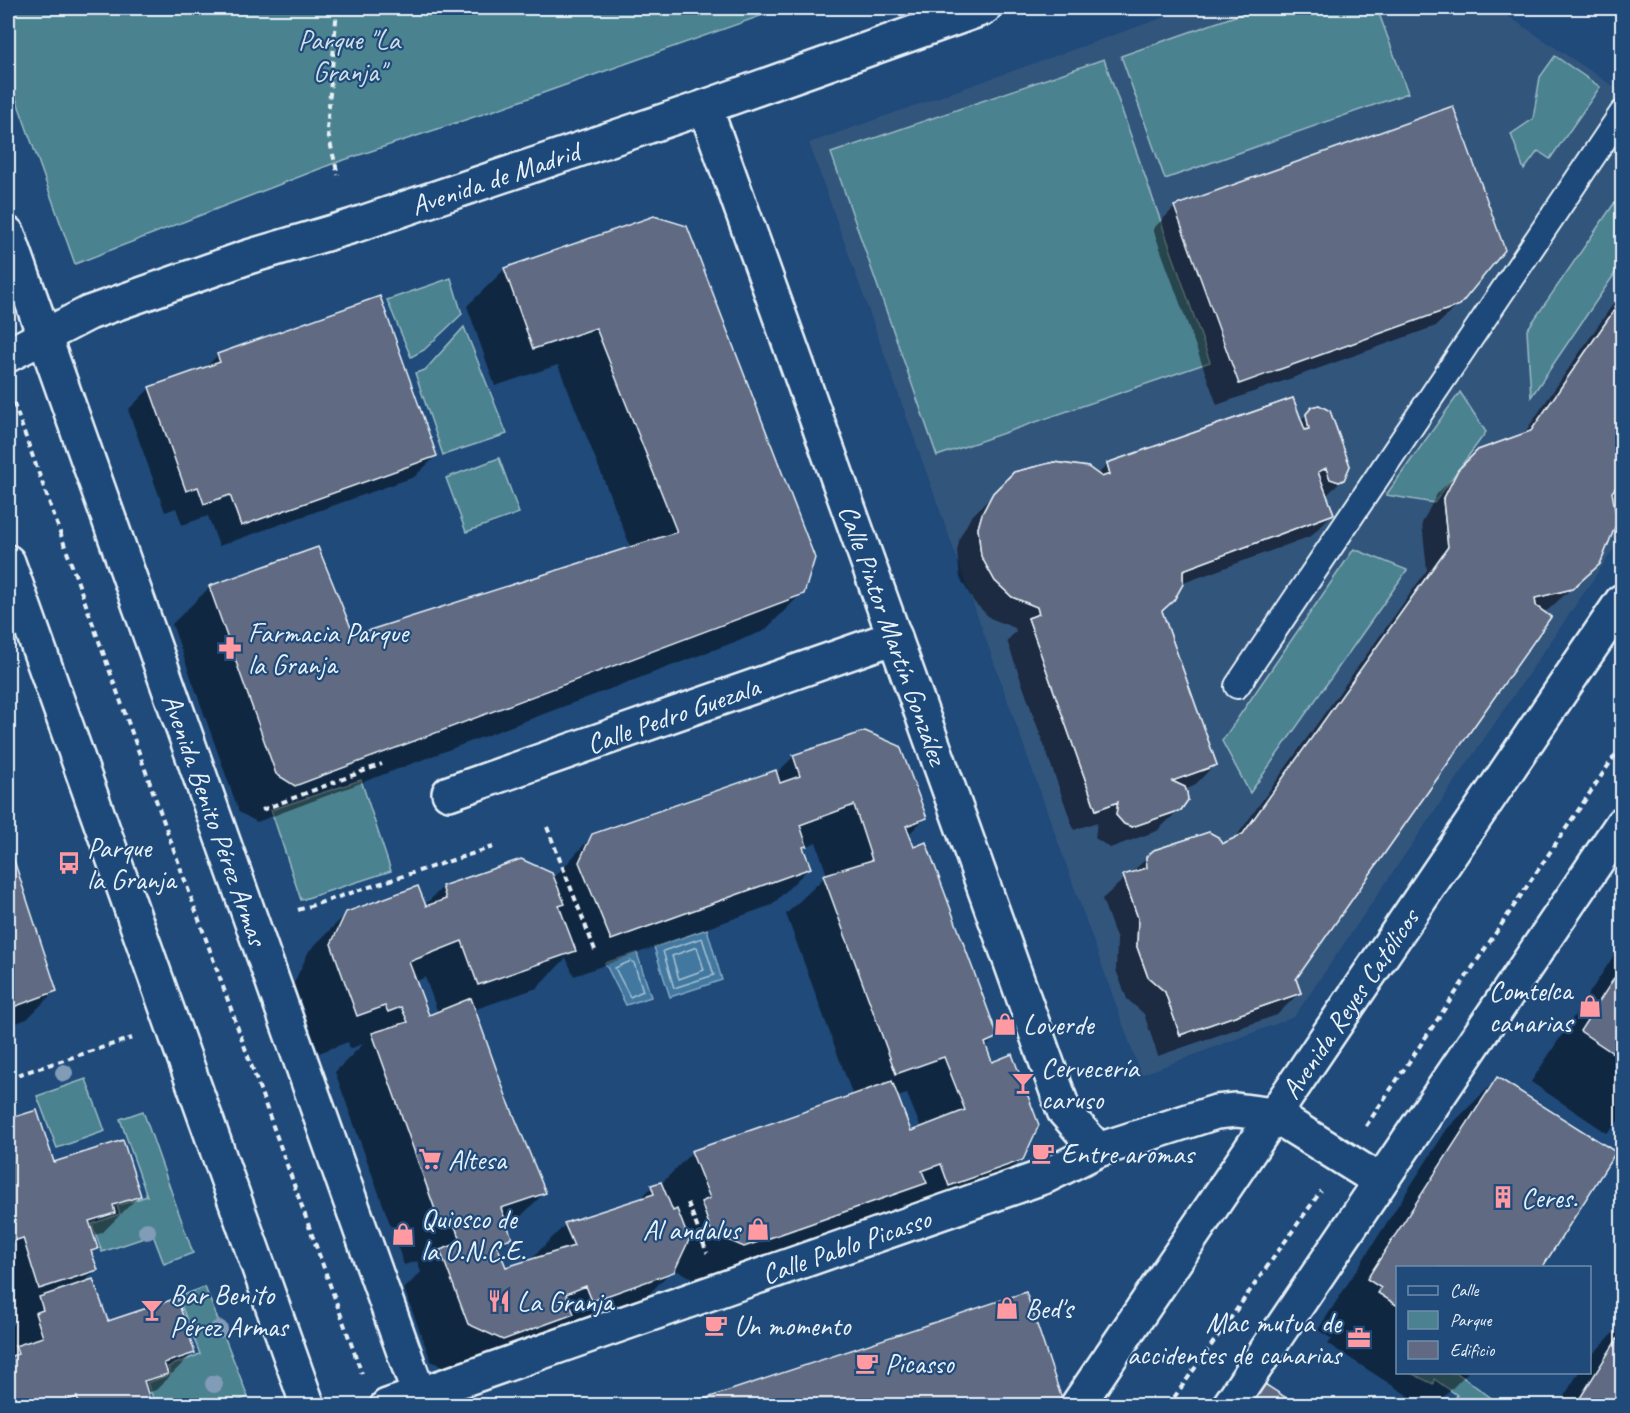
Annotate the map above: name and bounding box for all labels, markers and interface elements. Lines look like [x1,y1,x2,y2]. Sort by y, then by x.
park label: Parque "La Granja" [298,22,402,89]
street label: Avenida de Madrid [406,133,587,223]
street label: Calle Pintor Martín González [831,500,956,771]
place label: Farmacia Parque la Granja [248,615,410,682]
pharmacy icon: Farmacia Parque la Granja [217,635,243,661]
street label: Calle Pedro Guezala [582,668,766,762]
street label: Avenida Benito Pérez Armas [154,689,276,952]
place label: Parque la Granja [87,830,178,897]
bus stop icon: Parque la Granja [56,850,82,876]
street label: Avenida Reyes Católicos [1273,900,1428,1105]
place label: Comtelca canarias [1489,973,1575,1040]
shop icon: Comtelca canarias [1577,993,1603,1019]
place label: Loverde [1023,1007,1095,1042]
shop icon: Loverde [992,1011,1018,1037]
place label: Cervecería caruso [1041,1050,1141,1117]
bar icon: Cervecería caruso [1010,1070,1036,1096]
place label: Entre aromas [1061,1136,1196,1171]
cafe icon: Entre aromas [1030,1140,1056,1166]
place label: Altesa [448,1142,508,1177]
supermarket icon: Altesa [417,1146,443,1172]
place label: Ceres. [1521,1180,1578,1215]
building icon: Ceres. [1490,1184,1516,1210]
street label: Calle Pablo Picasso [757,1200,937,1292]
place label: Quiosco de la O.N.C.E. [421,1201,526,1268]
place label: Al andalus [643,1212,742,1247]
shop icon: Al andalus [745,1216,771,1242]
shop icon: Quiosco de la O.N.C.E. [390,1221,416,1247]
legend [1396,1266,1591,1374]
place label: Bar Benito Pérez Armas [170,1277,290,1344]
text: Calle [1450,1279,1479,1301]
place label: La Granja [517,1284,616,1319]
restaurant icon: La Granja [486,1288,512,1314]
place label: Bed's [1025,1291,1075,1326]
shop icon: Bed's [994,1295,1020,1321]
bar icon: Bar Benito Pérez Armas [139,1297,165,1323]
place label: Mac mutua de accidentes de canarias [1127,1305,1343,1372]
place label: Un momento [734,1308,853,1343]
text: Parque [1450,1309,1492,1331]
cafe icon: Un momento [703,1312,729,1338]
office icon: Mac mutua de accidentes de canarias [1346,1325,1372,1351]
text: Edificio [1450,1339,1496,1361]
place label: Picasso [885,1346,956,1381]
cafe icon: Picasso [854,1350,880,1376]

